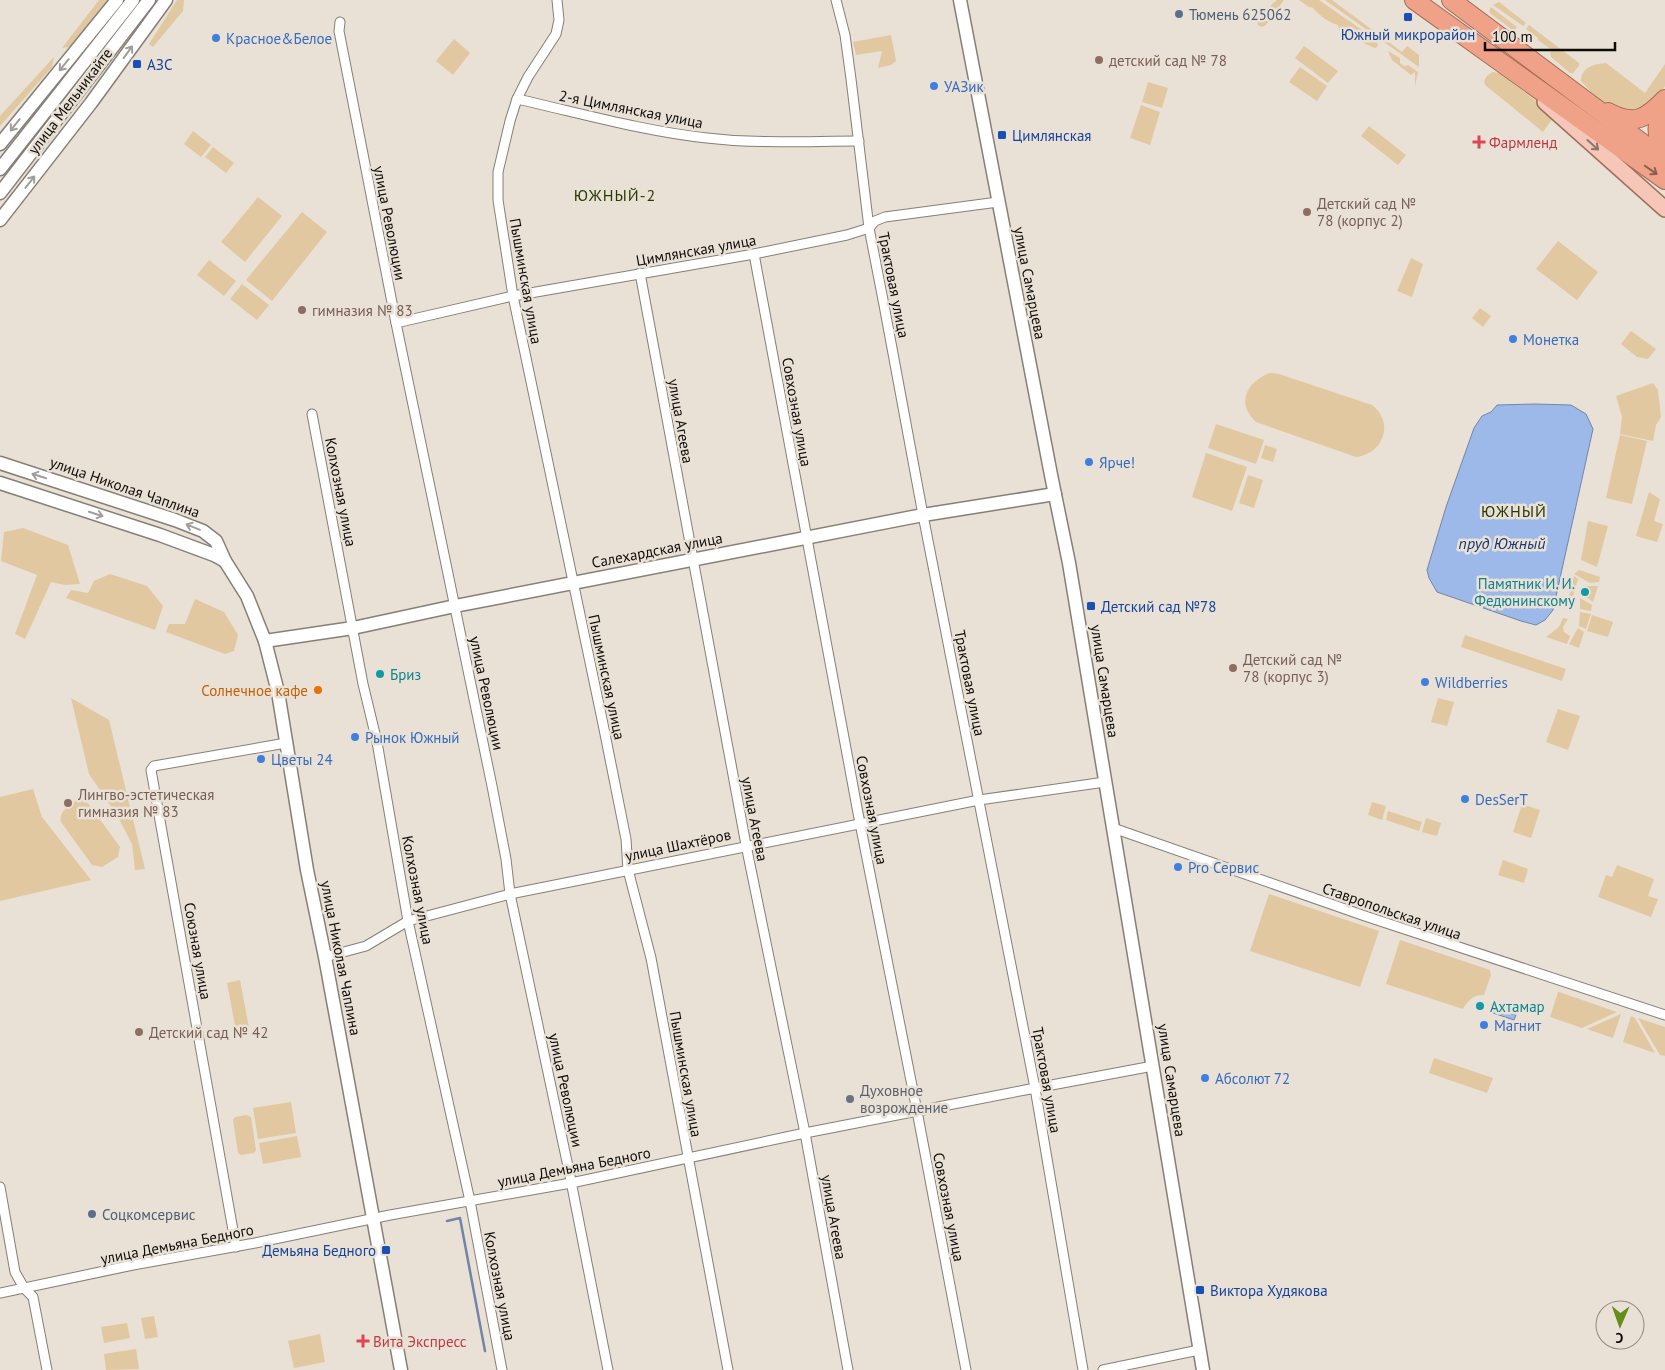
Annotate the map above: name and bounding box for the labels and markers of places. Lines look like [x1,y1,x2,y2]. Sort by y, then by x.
place label: Тюмень 625062 [1189,5,1291,24]
marker: Тюмень 625062 [1173,8,1185,20]
marker: Южный микрорайон [1402,11,1414,23]
place label: Южный микрорайон [1341,25,1475,44]
place label: Красное&Белое [226,29,332,48]
marker: Красное&Белое [210,32,222,44]
place label: детский сад № 78 [1109,51,1227,70]
marker: детский сад № 78 [1093,54,1105,66]
place label: АЗС [147,55,172,74]
marker: АЗС [131,58,143,70]
place label: УАЗик [944,77,985,96]
marker: УАЗик [928,80,940,92]
place label: Цимлянская [1012,126,1091,145]
marker: Цимлянская [996,129,1008,141]
place label: Фармленд [1489,133,1557,152]
marker: Фармленд [1473,136,1485,148]
place label: Детский сад № 78 (корпус 2) [1317,194,1416,230]
marker: Детский сад № 78 (корпус 2) [1301,206,1313,218]
place label: гимназия № 83 [312,301,413,320]
marker: гимназия № 83 [296,304,308,316]
place label: Монетка [1523,330,1579,349]
marker: Монетка [1507,333,1519,345]
place label: Ярче! [1099,453,1135,472]
marker: Ярче! [1083,456,1095,468]
place label: Памятник И. И. Федюнинскому [1474,574,1575,610]
marker: Памятник И. И. Федюнинскому [1579,586,1591,598]
place label: Детский сад №78 [1101,597,1216,616]
marker: Детский сад №78 [1085,600,1097,612]
place label: Детский сад № 78 (корпус 3) [1243,650,1342,686]
marker: Детский сад № 78 (корпус 3) [1227,662,1239,674]
place label: Бриз [390,665,421,684]
marker: Бриз [374,668,386,680]
place label: Wildberries [1435,673,1508,692]
marker: Wildberries [1419,676,1431,688]
place label: Солнечное кафе [201,681,308,700]
marker: Солнечное кафе [312,684,324,696]
place label: Рынок Южный [365,728,460,747]
marker: Рынок Южный [349,731,361,743]
place label: Цветы 24 [271,750,333,769]
marker: Цветы 24 [255,753,267,765]
place label: Лингво-эстетическая гимназия № 83 [77,785,214,821]
place label: DesSerT [1475,790,1528,809]
marker: DesSerT [1459,793,1471,805]
marker: Лингво-эстетическая гимназия № 83 [62,797,74,809]
place label: Pro Сервис [1188,858,1259,877]
marker: Pro Сервис [1172,861,1184,873]
place label: Ахтамар [1490,997,1545,1016]
marker: Ахтамар [1474,1000,1486,1012]
place label: Магнит [1494,1016,1541,1035]
marker: Магнит [1478,1019,1490,1031]
place label: Детский сад № 42 [149,1023,268,1042]
marker: Детский сад № 42 [133,1026,145,1038]
place label: Абсолют 72 [1215,1069,1290,1088]
marker: Абсолют 72 [1199,1072,1211,1084]
place label: Духовное возрождение [860,1081,948,1117]
marker: Духовное возрождение [844,1093,856,1105]
place label: Соцкомсервис [102,1205,196,1224]
marker: Соцкомсервис [86,1208,98,1220]
place label: Демьяна Бедного [262,1241,376,1260]
marker: Демьяна Бедного [380,1244,392,1256]
place label: Виктора Худякова [1210,1281,1328,1300]
marker: Виктора Худякова [1194,1284,1206,1296]
place label: Вита Экспресс [373,1332,467,1351]
marker: Вита Экспресс [357,1335,369,1347]

